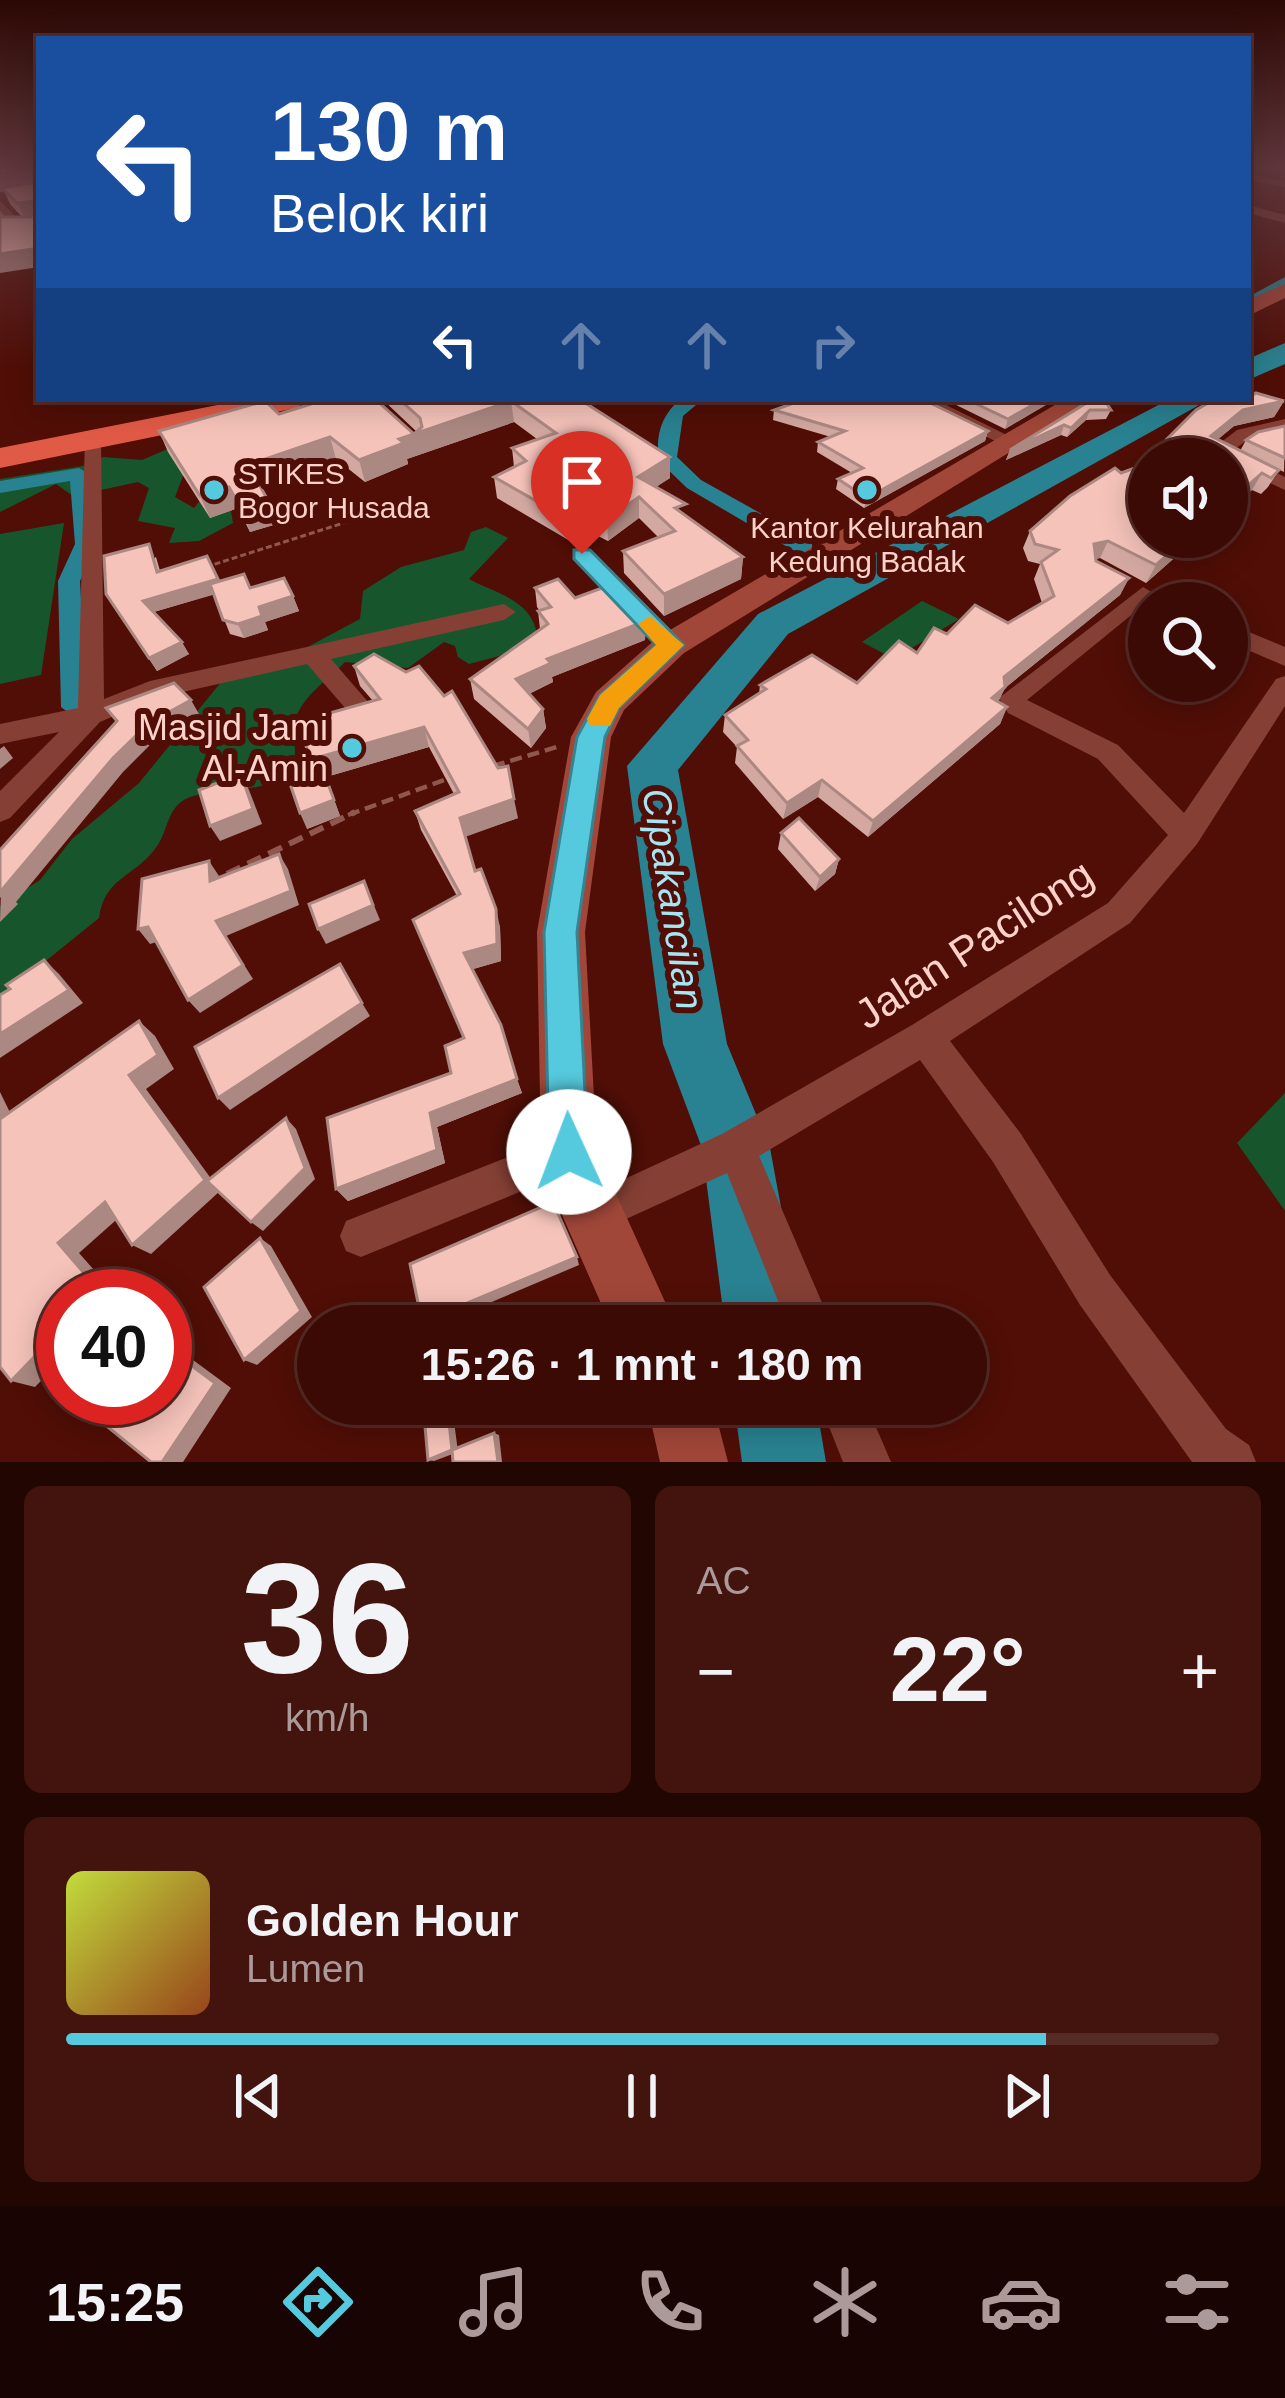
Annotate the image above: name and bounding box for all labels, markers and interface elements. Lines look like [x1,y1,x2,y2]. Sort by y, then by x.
icon: left [72,84,228,240]
text: 130 m [270,84,508,178]
text: Belok kiri [270,183,489,243]
icon: left [422,312,488,378]
icon: ahead [548,312,614,378]
icon: ahead [674,312,740,378]
icon: right [800,312,866,378]
pin [531,431,633,554]
map controls [1128,438,1248,702]
button: sound [1128,438,1248,558]
icon: arrive [549,449,615,515]
place label: STIKES Bogor Husada [238,457,430,524]
marker: STIKES Bogor Husada [201,477,227,503]
marker: Kantor Kelurahan Kedung Badak [854,477,880,503]
place label: Kantor Kelurahan Kedung Badak [750,511,984,578]
button: search [1128,582,1248,702]
place label: Masjid Jami Al-Amin [138,707,328,789]
marker: Masjid Jami Al-Amin [339,735,365,761]
water label: Cipakancilan [634,785,712,1013]
street label: Jalan Pacilong [847,850,1101,1038]
position arrow [506,1089,632,1215]
speed limit sign: 40 [36,1269,192,1425]
text: 15:26 · 1 mnt · 180 m [421,1339,863,1390]
text: 36 [240,1531,414,1705]
text: AC [697,1559,751,1602]
text: 22° [890,1620,1026,1720]
text: − [697,1634,735,1708]
text: + [1180,1634,1219,1708]
text: km/h [285,1696,370,1739]
text: Golden Hour [246,1895,518,1946]
text: Lumen [246,1947,365,1990]
icon: previous [225,2063,291,2129]
icon: pause [609,2063,675,2129]
icon: next [994,2063,1060,2129]
icon: directions [276,2260,360,2344]
icon: music [452,2260,536,2344]
icon: phone [628,2260,712,2344]
icon: climate [803,2260,887,2344]
icon: car [979,2260,1063,2344]
icon: filters [1155,2260,1239,2344]
text: 15:25 [46,2272,184,2332]

